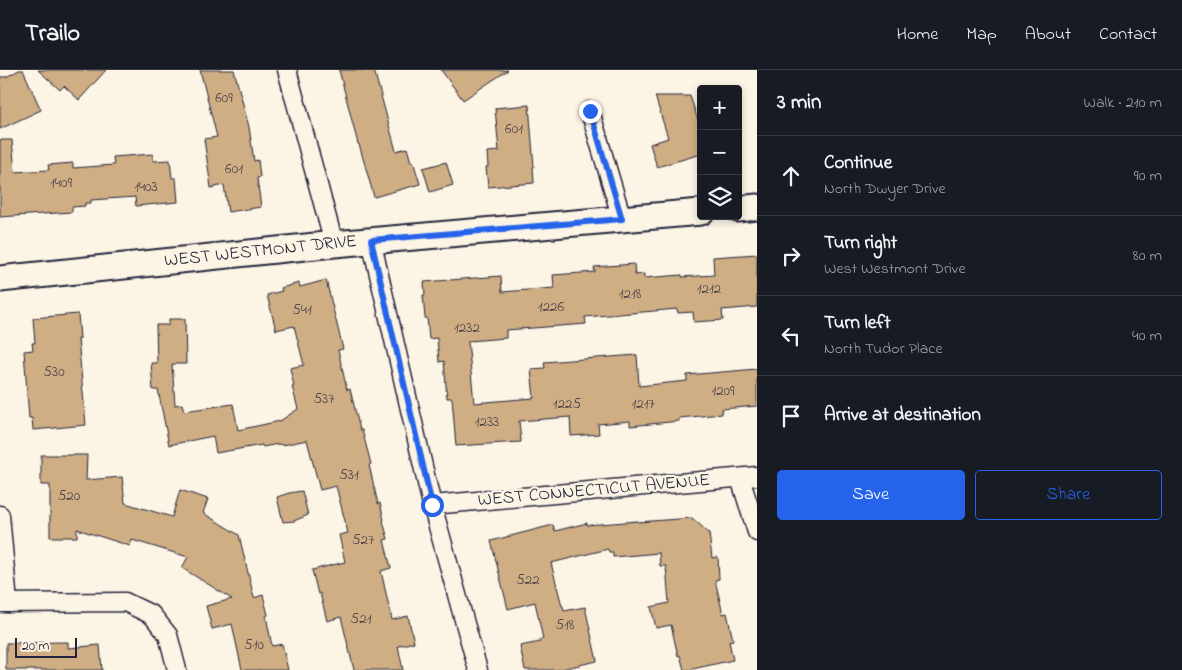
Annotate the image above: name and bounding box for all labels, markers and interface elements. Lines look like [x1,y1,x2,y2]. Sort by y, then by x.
text: Trailo [25,17,80,52]
text: Home [897,22,938,48]
text: Map [966,22,997,48]
text: About [1025,22,1071,48]
text: Contact [1099,22,1157,48]
map controls [697,85,742,220]
button: + [697,85,742,130]
house number: 609 [215,87,233,109]
text: 3 min [777,88,821,118]
text: Walk · 210 m [1083,91,1162,115]
route end [579,100,602,123]
house number: 601 [505,118,523,140]
button: − [697,130,742,175]
text: Continue [824,150,892,177]
house number: 601 [225,158,243,180]
icon: ahead [777,162,805,190]
text: 90 m [1134,164,1162,188]
house number: 1409 [50,172,72,194]
button: layers [697,175,742,220]
house number: 1403 [134,176,158,198]
text: North Dwyer Drive [824,177,946,201]
street label: WEST WESTMONT DRIVE [163,229,358,275]
text: Turn right [824,230,897,257]
icon: right [777,242,805,270]
text: 80 m [1133,244,1162,268]
text: West Westmont Drive [824,257,966,281]
house number: 1212 [697,278,722,300]
house number: 1218 [619,283,642,305]
house number: 1226 [538,296,565,318]
house number: 541 [292,299,312,321]
text: Turn left [824,310,891,337]
house number: 1232 [454,317,480,339]
icon: left [777,322,805,350]
text: 40 m [1132,324,1162,348]
text: North Tudor Place [824,337,943,361]
house number: 530 [43,361,65,383]
house number: 1209 [711,380,735,402]
house number: 537 [314,388,334,410]
house number: 1225 [553,393,582,415]
house number: 1217 [631,393,655,415]
icon: arrive [777,402,805,430]
text: Arrive at destination [824,402,981,429]
house number: 1233 [475,411,499,433]
house number: 531 [339,464,359,486]
street label: WEST CONNECTICUT AVENUE [477,468,711,514]
button: Save [777,470,965,520]
button: Share [975,470,1162,520]
house number: 520 [58,485,81,507]
route start [421,494,444,517]
house number: 527 [352,529,374,551]
house number: 522 [516,569,540,591]
house number: 521 [351,608,372,630]
house number: 518 [556,614,575,636]
house number: 510 [244,634,264,656]
scale bar [15,635,78,658]
text: 20 m [22,636,49,657]

